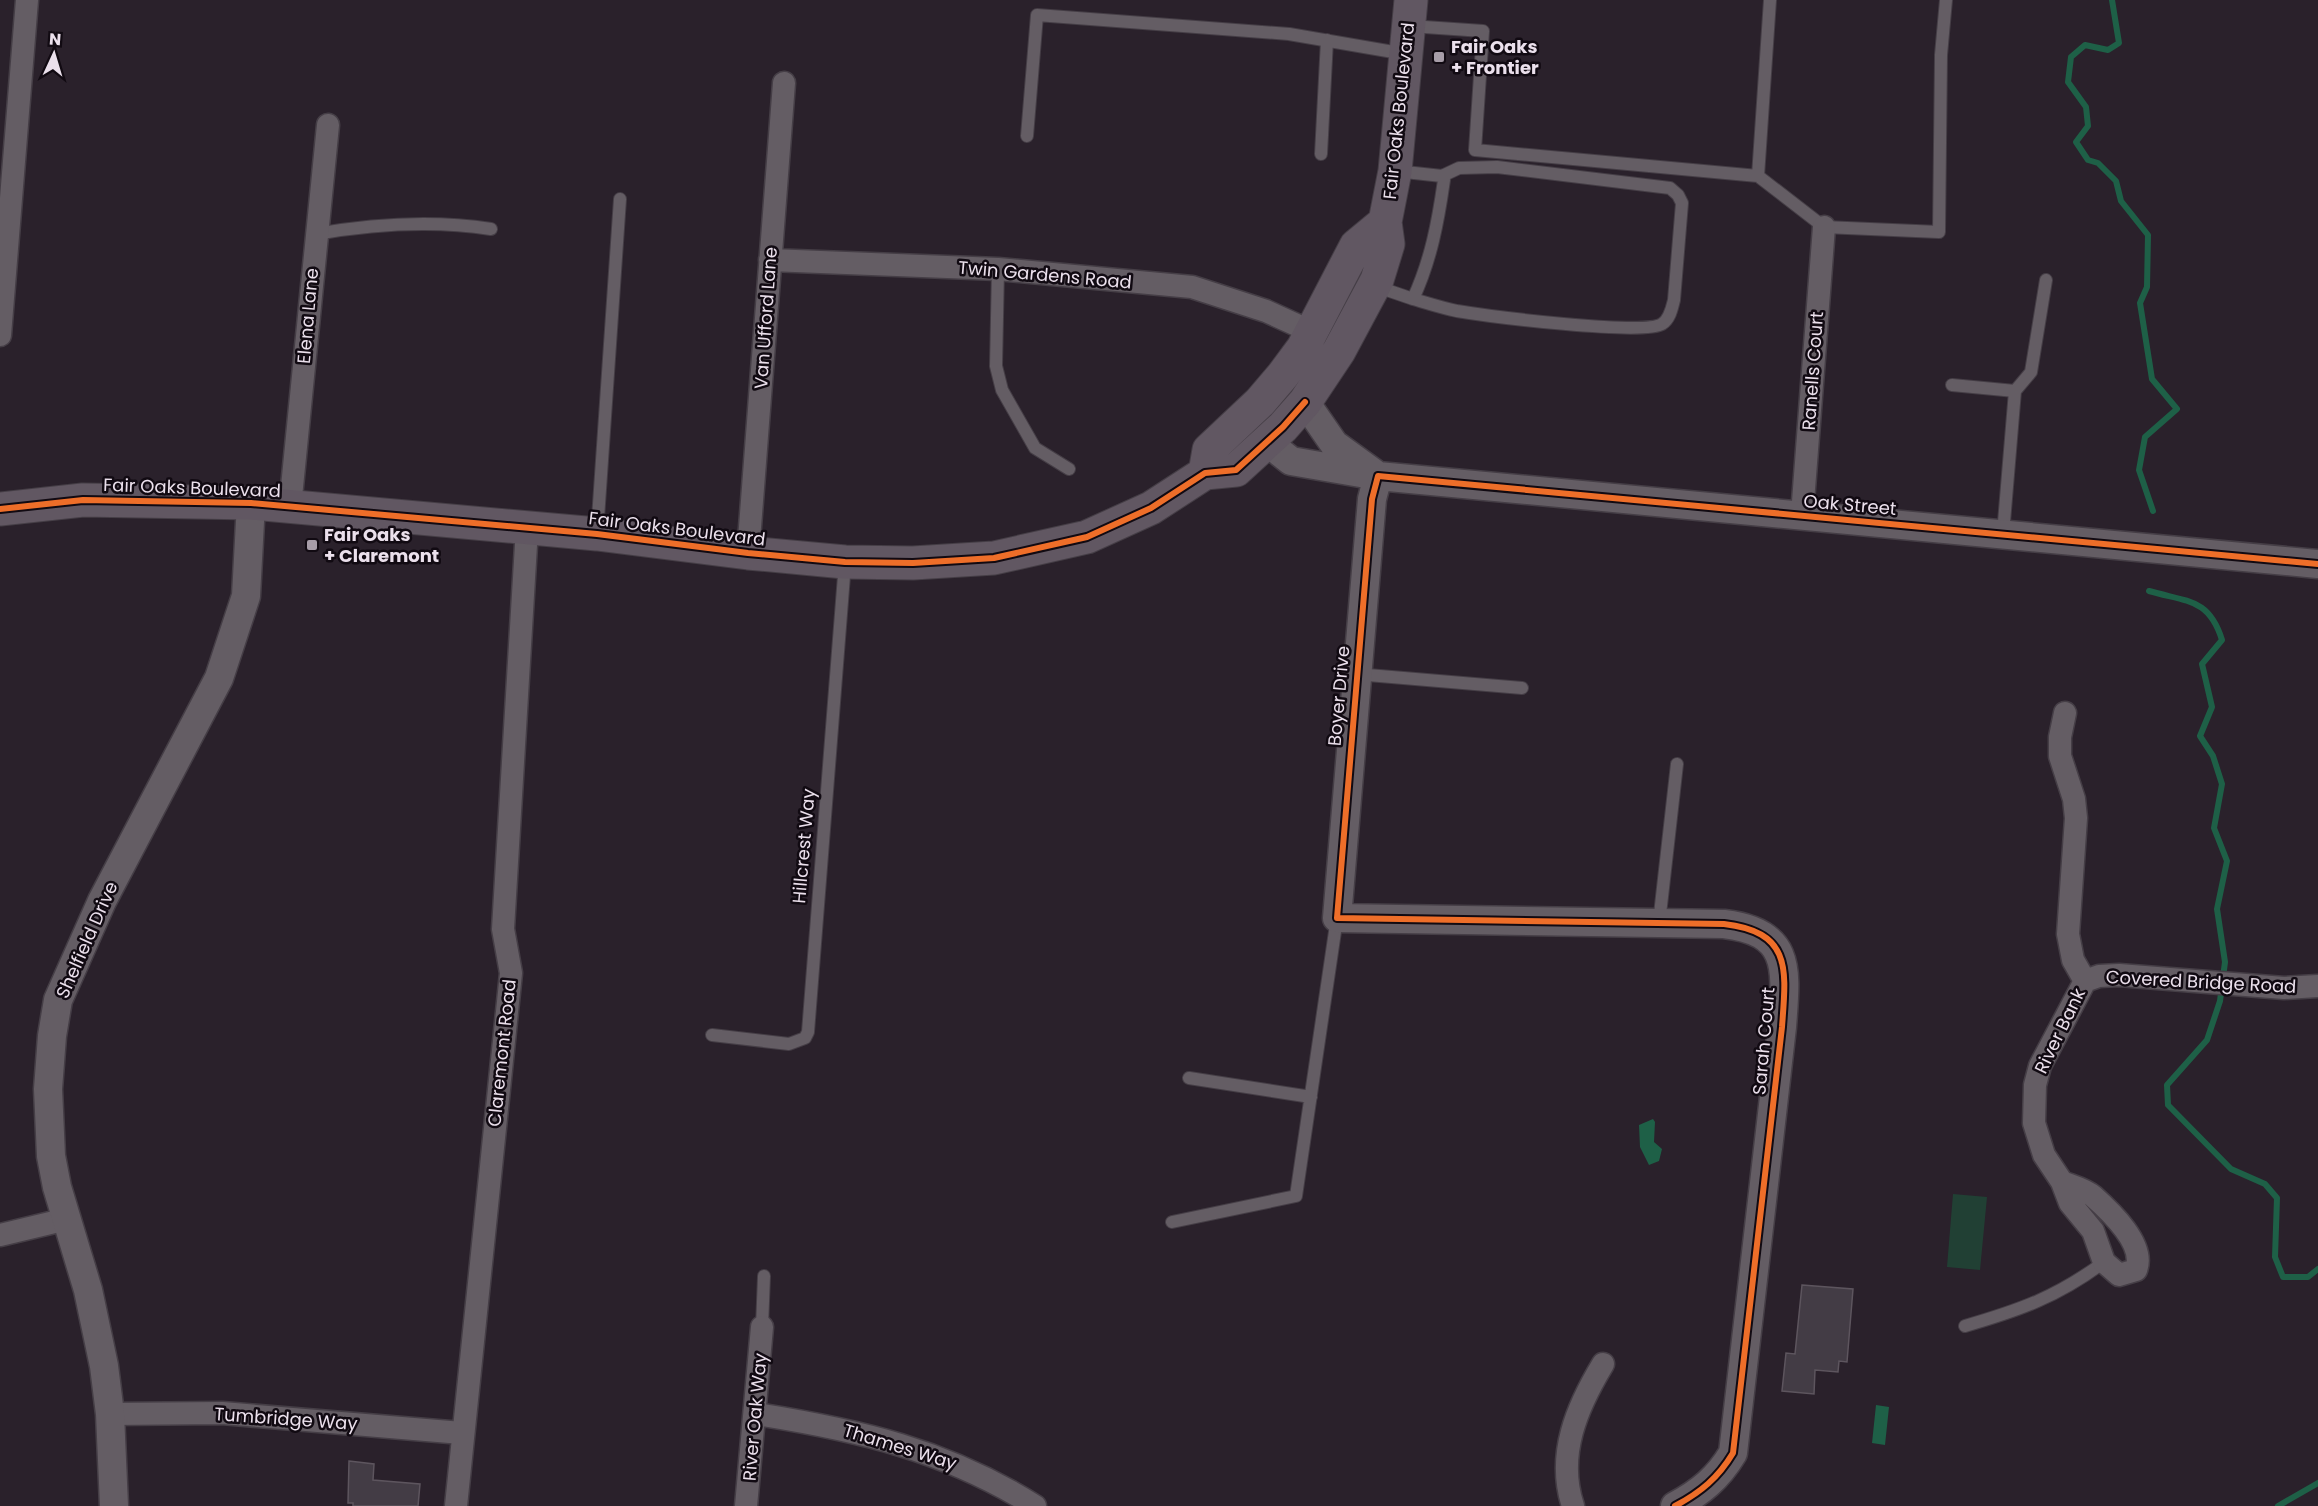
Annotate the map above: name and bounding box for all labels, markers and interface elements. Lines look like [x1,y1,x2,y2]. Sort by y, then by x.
street label: Fair Oaks Boulevard [1377,21,1420,201]
north arrow [24,24,84,84]
text: N [48,28,62,51]
place label: Fair Oaks + Frontier [1451,34,1539,80]
marker: Fair Oaks + Frontier [1432,50,1446,64]
street label: Van Ufford Lane [748,246,783,390]
street label: Twin Gardens Road [957,254,1133,295]
street label: Elena Lane [291,267,324,365]
street label: Ranells Court [1796,311,1829,431]
street label: Fair Oaks Boulevard [103,472,281,503]
street label: Oak Street [1803,488,1898,521]
street label: Fair Oaks Boulevard [587,505,767,552]
place label: Fair Oaks + Claremont [324,522,439,568]
marker: Fair Oaks + Claremont [305,538,319,552]
street label: Boyer Drive [1322,645,1355,747]
street label: Hillcrest Way [786,788,821,904]
street label: Shelfield Drive [50,877,124,1002]
street label: Covered Bridge Road [2105,964,2297,999]
street label: Claremont Road [481,978,522,1128]
street label: River Bank [2028,983,2091,1078]
street label: Sarah Court [1746,986,1781,1096]
street label: River Oak Way [736,1352,773,1482]
street label: Tumbridge Way [214,1401,358,1436]
street label: Thames Way [840,1417,960,1476]

